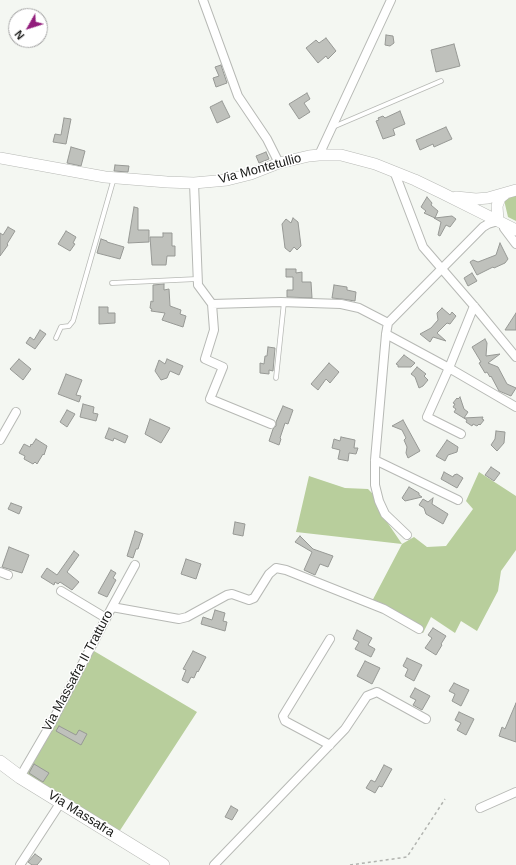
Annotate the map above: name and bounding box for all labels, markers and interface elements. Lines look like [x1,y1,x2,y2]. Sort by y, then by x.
north arrow [8,8,48,48]
text: N [12,28,27,42]
street label: Via Montetullio [217,150,303,188]
street label: Via Massafra II Tratturo [39,608,117,734]
street label: Via Massafra [45,787,117,841]

